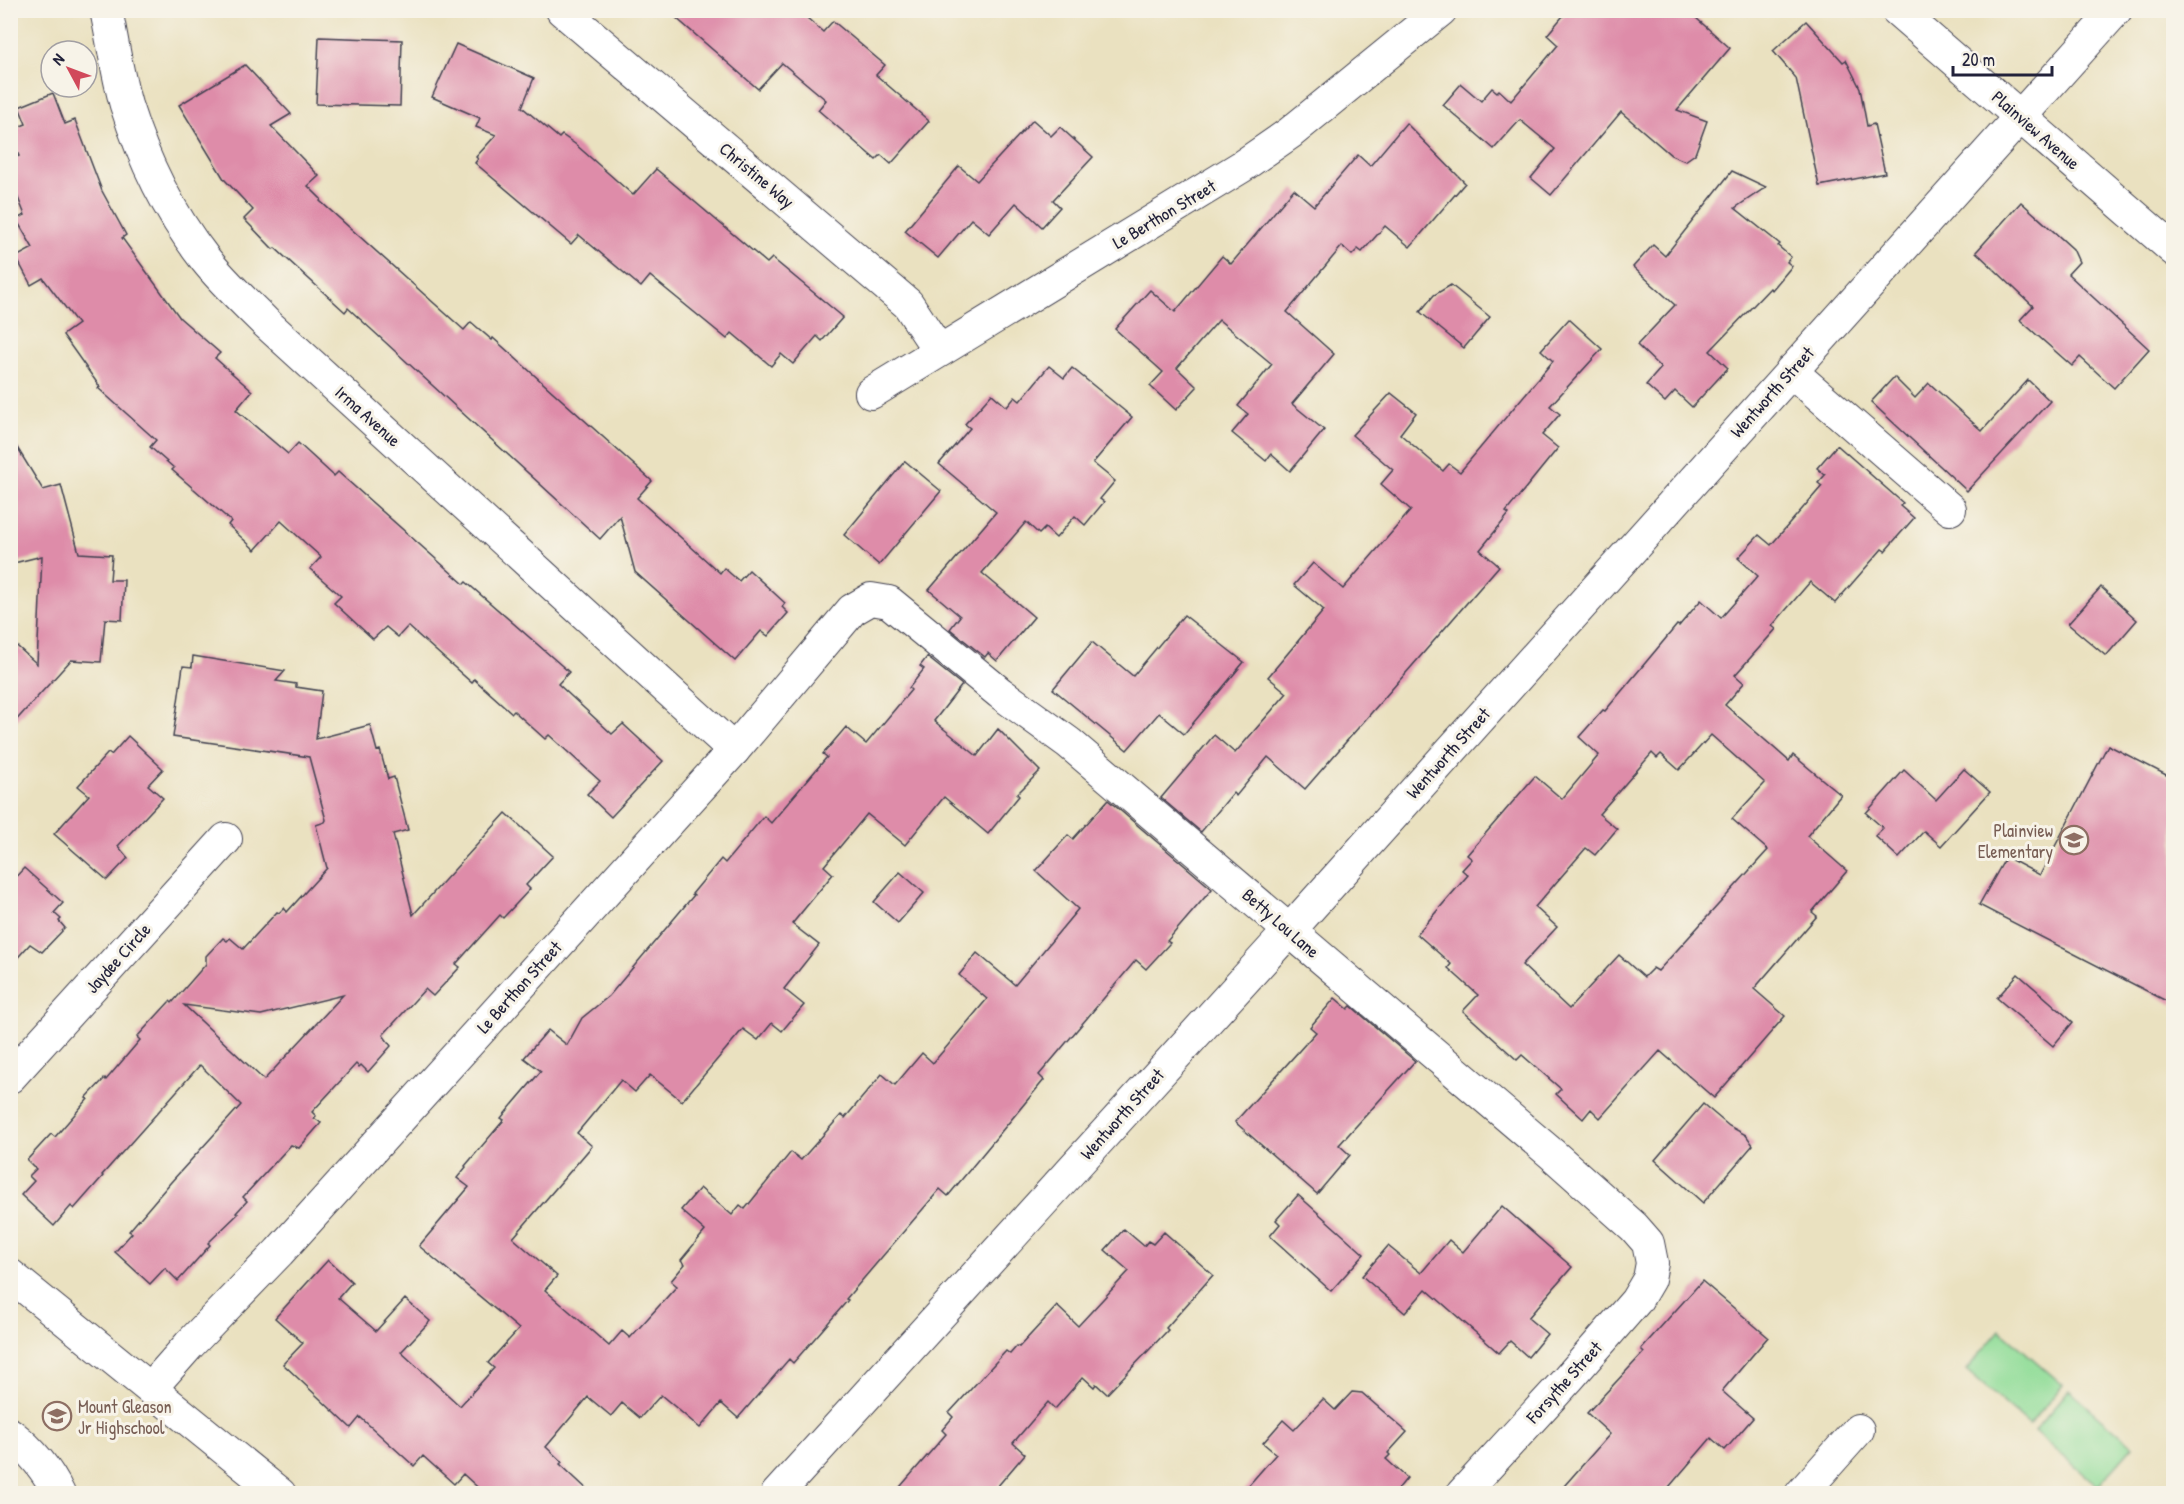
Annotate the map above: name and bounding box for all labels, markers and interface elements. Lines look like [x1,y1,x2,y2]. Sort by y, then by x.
north arrow [39,39,99,99]
scale bar [1953,39,2052,77]
text: 20 m [1962,47,1995,72]
text: N [47,48,69,70]
street label: Plainview Avenue [1987,85,2085,175]
street label: Christine Way [714,136,800,214]
street label: Le Berthon Street [1108,173,1221,255]
street label: Wentworth Street [1724,340,1820,443]
street label: Irma Avenue [330,380,406,452]
street label: Wentworth Street [1400,701,1496,804]
place label: Plainview Elementary [1978,818,2053,864]
school or university icon: Plainview Elementary [2058,824,2090,856]
street label: Betty Lou Lane [1237,882,1325,964]
street label: Jaydee Circle [80,917,156,999]
street label: Le Berthon Street [471,935,568,1039]
street label: Wentworth Street [1074,1062,1170,1165]
street label: Forsythe Street [1520,1335,1608,1429]
place label: Mount Gleason Jr Highschool [78,1394,172,1440]
school or university icon: Mount Gleason Jr Highschool [41,1400,73,1432]

